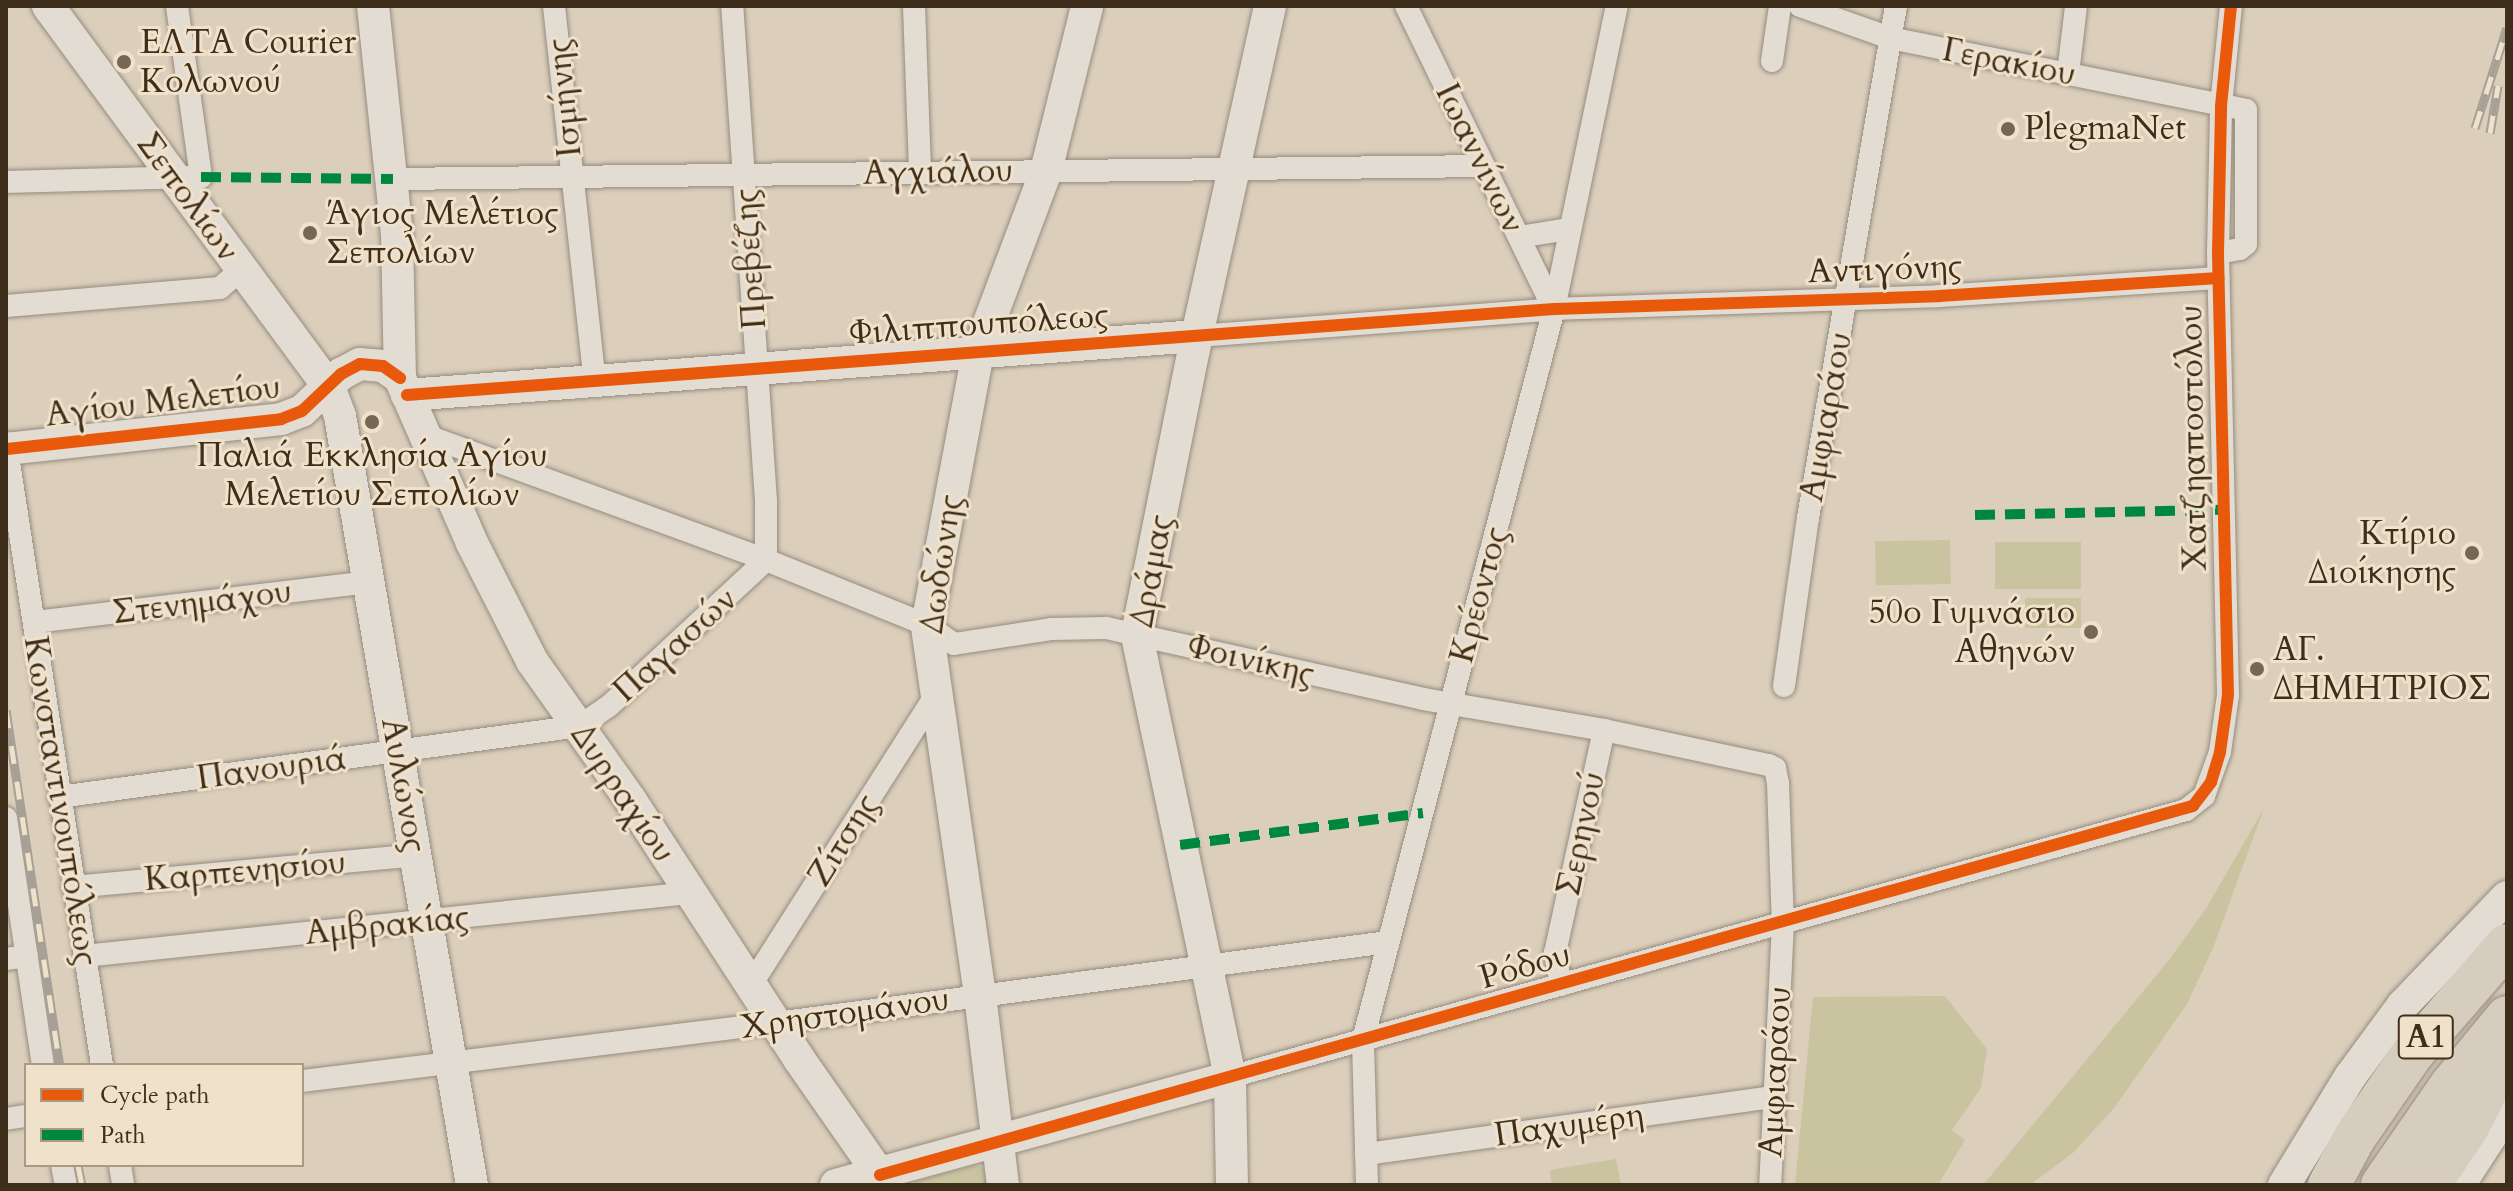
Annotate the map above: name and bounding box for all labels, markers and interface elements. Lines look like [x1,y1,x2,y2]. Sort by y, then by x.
place label: ΕΛΤΑ Courier Κολωνού [140,22,356,102]
street label: Γερακίου [1939,29,2079,95]
street label: Ισμήνης [537,37,591,159]
marker: ΕΛΤΑ Courier Κολωνού [115,53,133,71]
street label: Ιωαννίνων [1426,76,1534,240]
place label: PlegmaNet [2024,109,2186,149]
marker: PlegmaNet [1999,120,2017,138]
street label: Σεπολίων [128,125,248,269]
street label: Αγχιάλου [863,150,1013,194]
street label: Πρεβέζης [725,187,775,331]
place label: Άγιος Μελέτιος Σεπολίων [326,193,559,272]
marker: Άγιος Μελέτιος Σεπολίων [301,224,319,242]
street label: Αντιγόνης [1807,246,1963,292]
street label: Φιλιππουπόλεως [848,295,1110,353]
street label: Χατζηαποστόλου [2170,305,2216,571]
street label: Αμφιαράου [1791,329,1861,505]
street label: Αγίου Μελετίου [43,366,283,436]
marker: Παλιά Εκκλησία Αγίου Μελετίου Σεπολίων [363,413,381,431]
place label: Παλιά Εκκλησία Αγίου Μελετίου Σεπολίων [196,435,548,514]
street label: Δωδώνης [911,492,971,636]
street label: Δράμας [1121,511,1181,631]
place label: Κτίριο Διοίκησης [2308,513,2456,592]
street label: Κρέοντος [1441,522,1517,668]
marker: Κτίριο Διοίκησης [2463,544,2481,562]
street label: Στενημάχου [110,571,294,633]
street label: Παγασών [605,579,745,711]
place label: 50ο Γυμνάσιο Αθηνών [1868,592,2075,672]
marker: 50ο Γυμνάσιο Αθηνών [2082,623,2100,641]
street label: Φοινίκης [1184,626,1318,694]
place label: ΑΓ. ΔΗΜΗΤΡΙΟΣ [2273,629,2491,708]
street label: Κωνσταντινουπόλεως [15,633,107,969]
marker: ΑΓ. ΔΗΜΗΤΡΙΟΣ [2248,660,2266,678]
street label: Αυλώνος [372,715,436,855]
street label: Δυρραχίου [562,716,684,870]
street label: Πανουριά [194,737,350,799]
street label: Σερηνού [1548,768,1614,900]
street label: Ζίτσης [799,786,887,894]
street label: Καρπενησίου [143,842,347,900]
street label: Αμβρακίας [303,896,471,954]
street label: Ρόδου [1475,934,1575,998]
street label: Χρηστομάνου [738,978,952,1048]
street label: Αμφιαράου [1750,985,1800,1159]
road number: Α1 [2396,1009,2456,1065]
legend [24,1063,304,1167]
text: Cycle path [100,1079,209,1112]
street label: Παχυμέρη [1492,1094,1646,1156]
text: Path [100,1119,145,1152]

